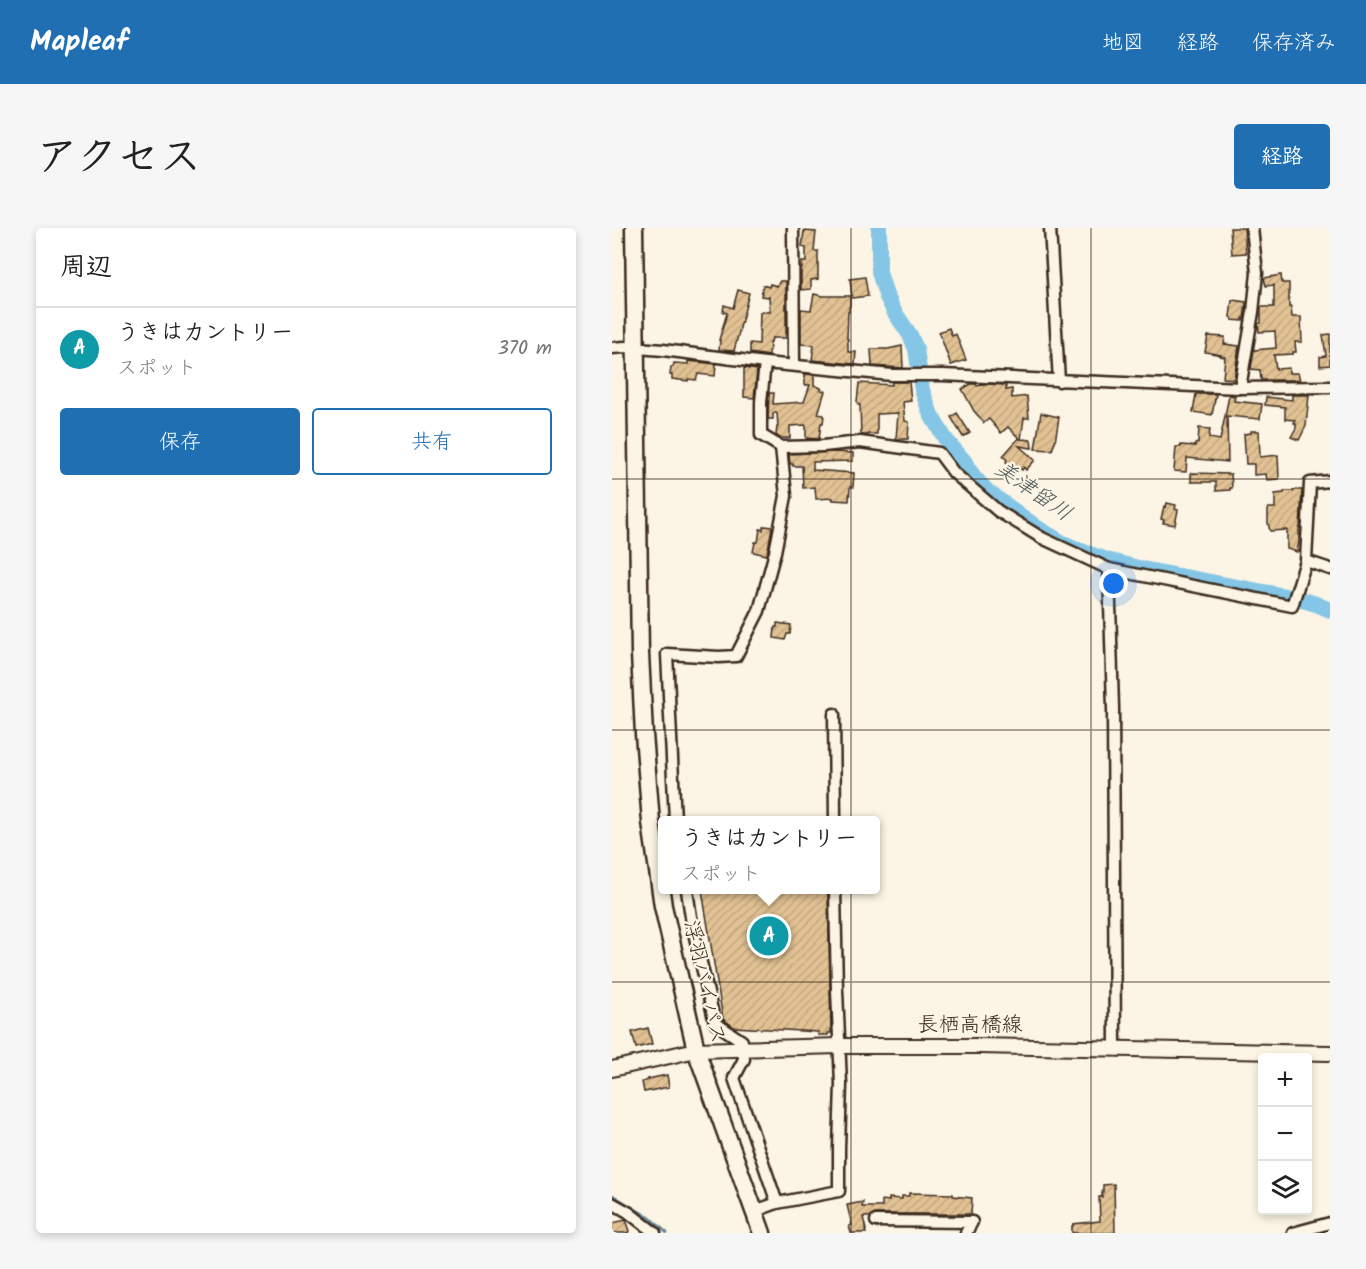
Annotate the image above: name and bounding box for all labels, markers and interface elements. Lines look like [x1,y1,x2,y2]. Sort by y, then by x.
text: Mapleaf [30,20,128,65]
text: 地図 [1102,27,1144,60]
text: 経路 [1177,27,1219,60]
text: 保存済み [1252,27,1336,60]
button: 経路 [1234,124,1330,189]
text: アクセス [36,125,201,192]
text: 周辺 [60,247,112,289]
text: うきはカントリー [117,316,293,351]
text: A [73,333,86,365]
text: 370 m [497,333,552,365]
text: スポット [117,353,197,385]
button: 保存 [60,408,300,475]
button: 共有 [312,408,552,475]
water label: 美津留川 [987,452,1079,532]
your location [1099,569,1128,598]
popup [658,816,880,894]
text: うきはカントリー [681,822,857,857]
text: スポット [681,859,761,891]
pin: A [750,914,788,958]
street label: 浮羽バイパス [674,917,734,1047]
street label: 長栖高橋線 [918,1009,1023,1042]
map controls [1258,1053,1312,1215]
button: + [1258,1053,1312,1107]
button: − [1258,1107,1312,1161]
button: layers [1258,1161,1312,1215]

